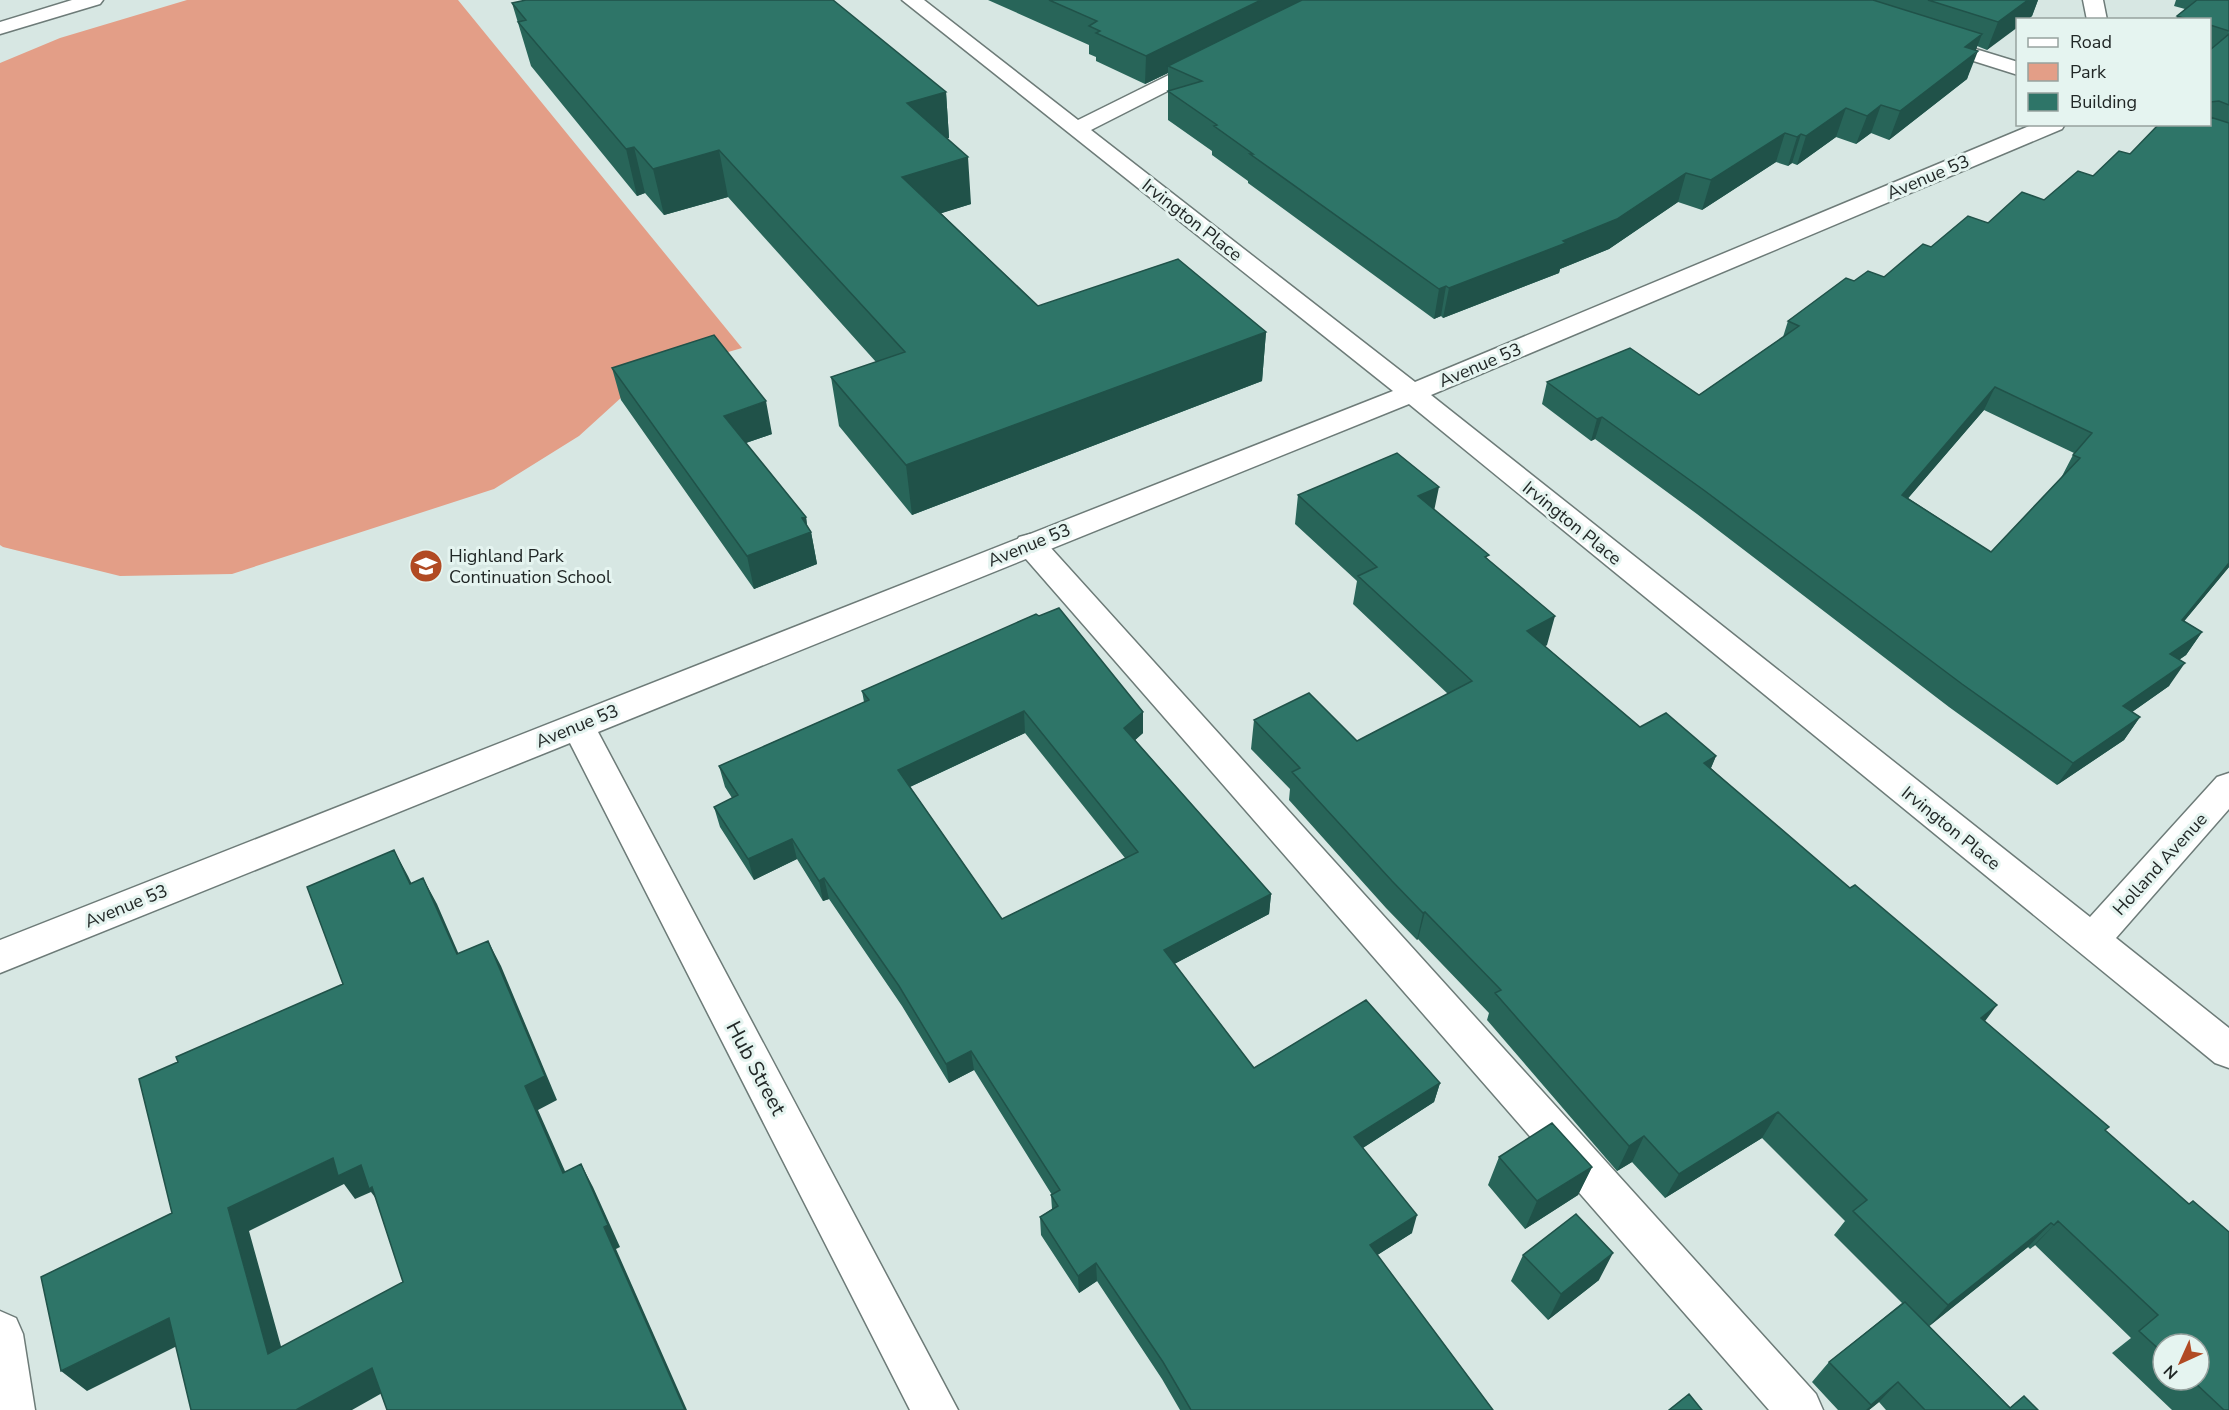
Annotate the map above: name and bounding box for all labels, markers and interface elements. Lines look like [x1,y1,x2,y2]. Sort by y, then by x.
legend [2016,18,2211,126]
text: Road [2070,30,2112,54]
text: Park [2070,60,2107,84]
text: Building [2070,90,2137,114]
street label: Avenue 53 [1883,149,1973,205]
street label: Irvington Place [1137,173,1247,267]
street label: Avenue 53 [1435,337,1525,393]
street label: Irvington Place [1517,476,1627,570]
street label: Avenue 53 [984,517,1074,573]
place label: Highland Park Continuation School [449,544,612,589]
school or university icon: Highland Park Continuation School [408,548,444,584]
street label: Avenue 53 [532,698,622,754]
street label: Irvington Place [1896,781,2006,875]
street label: Holland Avenue [2107,807,2213,921]
street label: Avenue 53 [81,878,171,934]
street label: Hub Street [720,1016,793,1120]
north arrow [2151,1332,2211,1392]
text: N [2159,1360,2183,1384]

